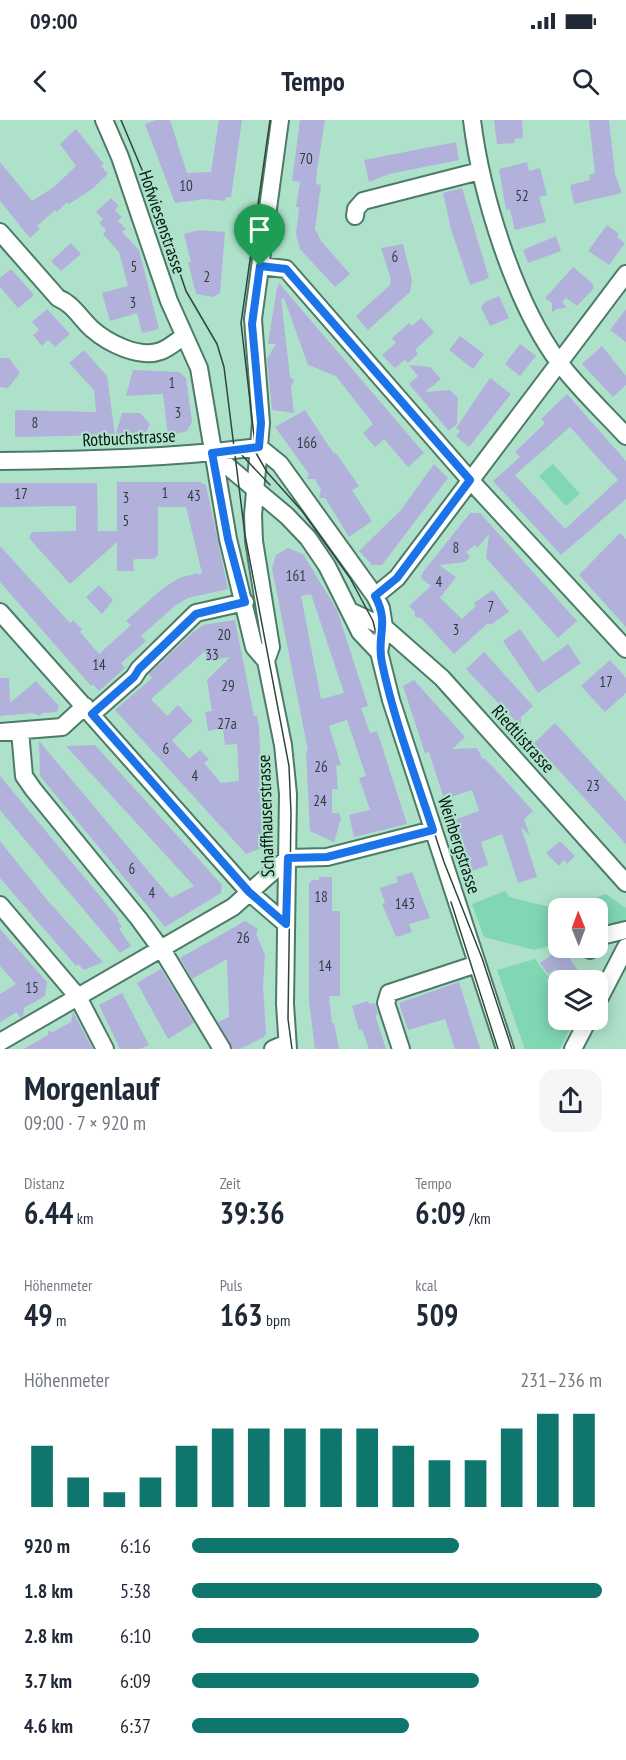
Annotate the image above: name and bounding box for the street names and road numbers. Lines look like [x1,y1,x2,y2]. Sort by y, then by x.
street label: Hofwiesenstrasse [134,167,191,277]
street label: Rotbuchstrasse [82,424,176,451]
street label: Riedtlistrasse [487,700,560,777]
street label: Schaffhauserstrasse [252,754,279,878]
street label: Weinbergstrasse [433,793,486,897]

